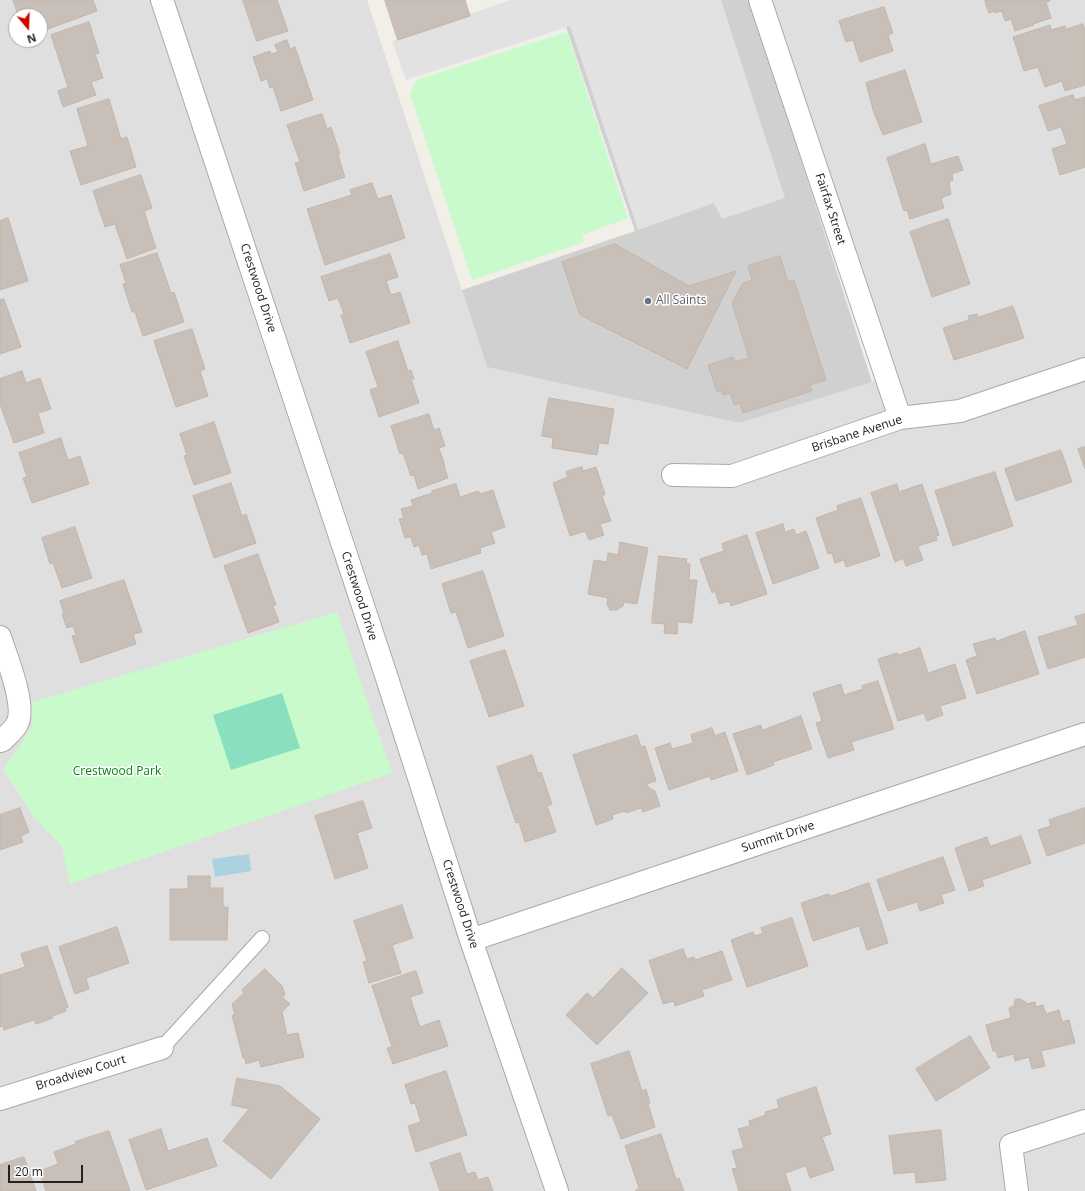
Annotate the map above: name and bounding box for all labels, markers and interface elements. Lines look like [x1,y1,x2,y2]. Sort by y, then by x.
north arrow [8,8,48,48]
text: N [25,30,38,47]
street label: Fairfax Street [812,171,848,247]
street label: Crestwood Drive [237,242,279,334]
place label: All Saints [656,294,706,308]
marker: All Saints [643,296,653,306]
street label: Brisbane Avenue [810,413,904,455]
street label: Crestwood Drive [338,550,380,642]
park label: Crestwood Park [73,765,161,779]
street label: Summit Drive [740,818,816,856]
street label: Crestwood Drive [439,858,481,950]
street label: Broadview Court [34,1052,128,1094]
scale bar [10,1157,85,1183]
text: 20 m [15,1163,43,1180]

